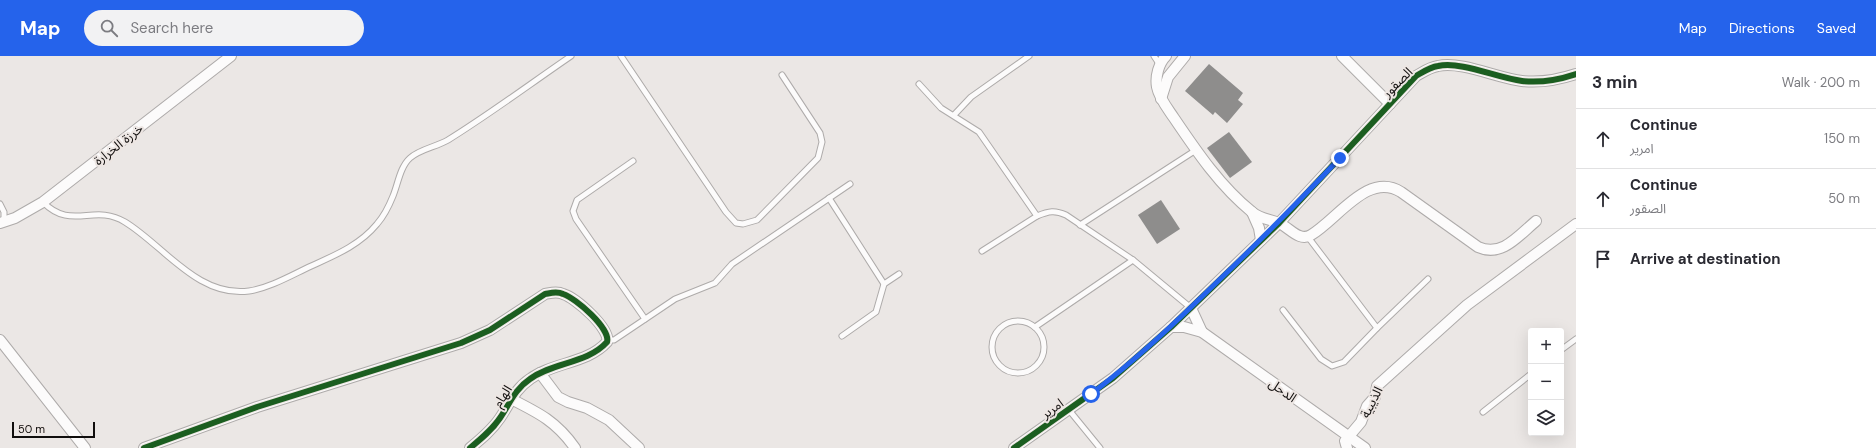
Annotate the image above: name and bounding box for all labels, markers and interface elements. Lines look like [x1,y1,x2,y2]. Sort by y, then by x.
search box [84,10,364,46]
text: Map [20,16,60,41]
icon: search [98,17,120,39]
text: Search here [130,18,213,38]
text: Map [1679,19,1707,37]
text: Directions [1729,19,1795,37]
text: Saved [1817,19,1856,37]
street label: الصقور [1378,64,1416,102]
text: 3 min [1592,71,1637,93]
text: Walk · 200 m [1782,74,1860,91]
text: Continue [1630,115,1698,135]
street label: خرزة الخرارة [90,120,147,169]
icon: ahead [1592,128,1614,150]
text: 150 m [1824,130,1860,147]
text: امرير [1630,140,1654,157]
route end [1331,149,1349,167]
text: Continue [1630,175,1698,195]
icon: ahead [1592,188,1614,210]
text: 50 m [1828,190,1860,207]
text: الصقور [1630,200,1666,217]
icon: arrive [1592,248,1614,270]
text: Arrive at destination [1630,249,1781,269]
map controls [1528,328,1564,436]
button: + [1528,328,1564,364]
button: − [1528,364,1564,400]
street label: الدحل [1265,375,1300,406]
street label: الهام [489,382,517,411]
street label: الذيبية [1356,384,1386,421]
route start [1082,385,1100,403]
street label: امرير [1037,395,1067,423]
button: layers [1528,400,1564,436]
scale bar [12,420,95,439]
text: 50 m [18,422,45,436]

